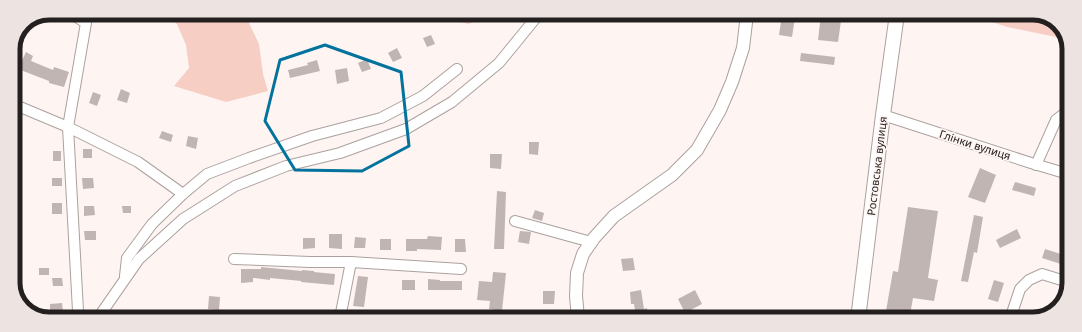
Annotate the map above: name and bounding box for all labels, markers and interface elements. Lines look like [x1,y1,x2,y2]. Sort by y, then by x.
street label: Ростовська вулиця [863,116,890,216]
street label: Глінки вулиця [937,126,1013,163]

